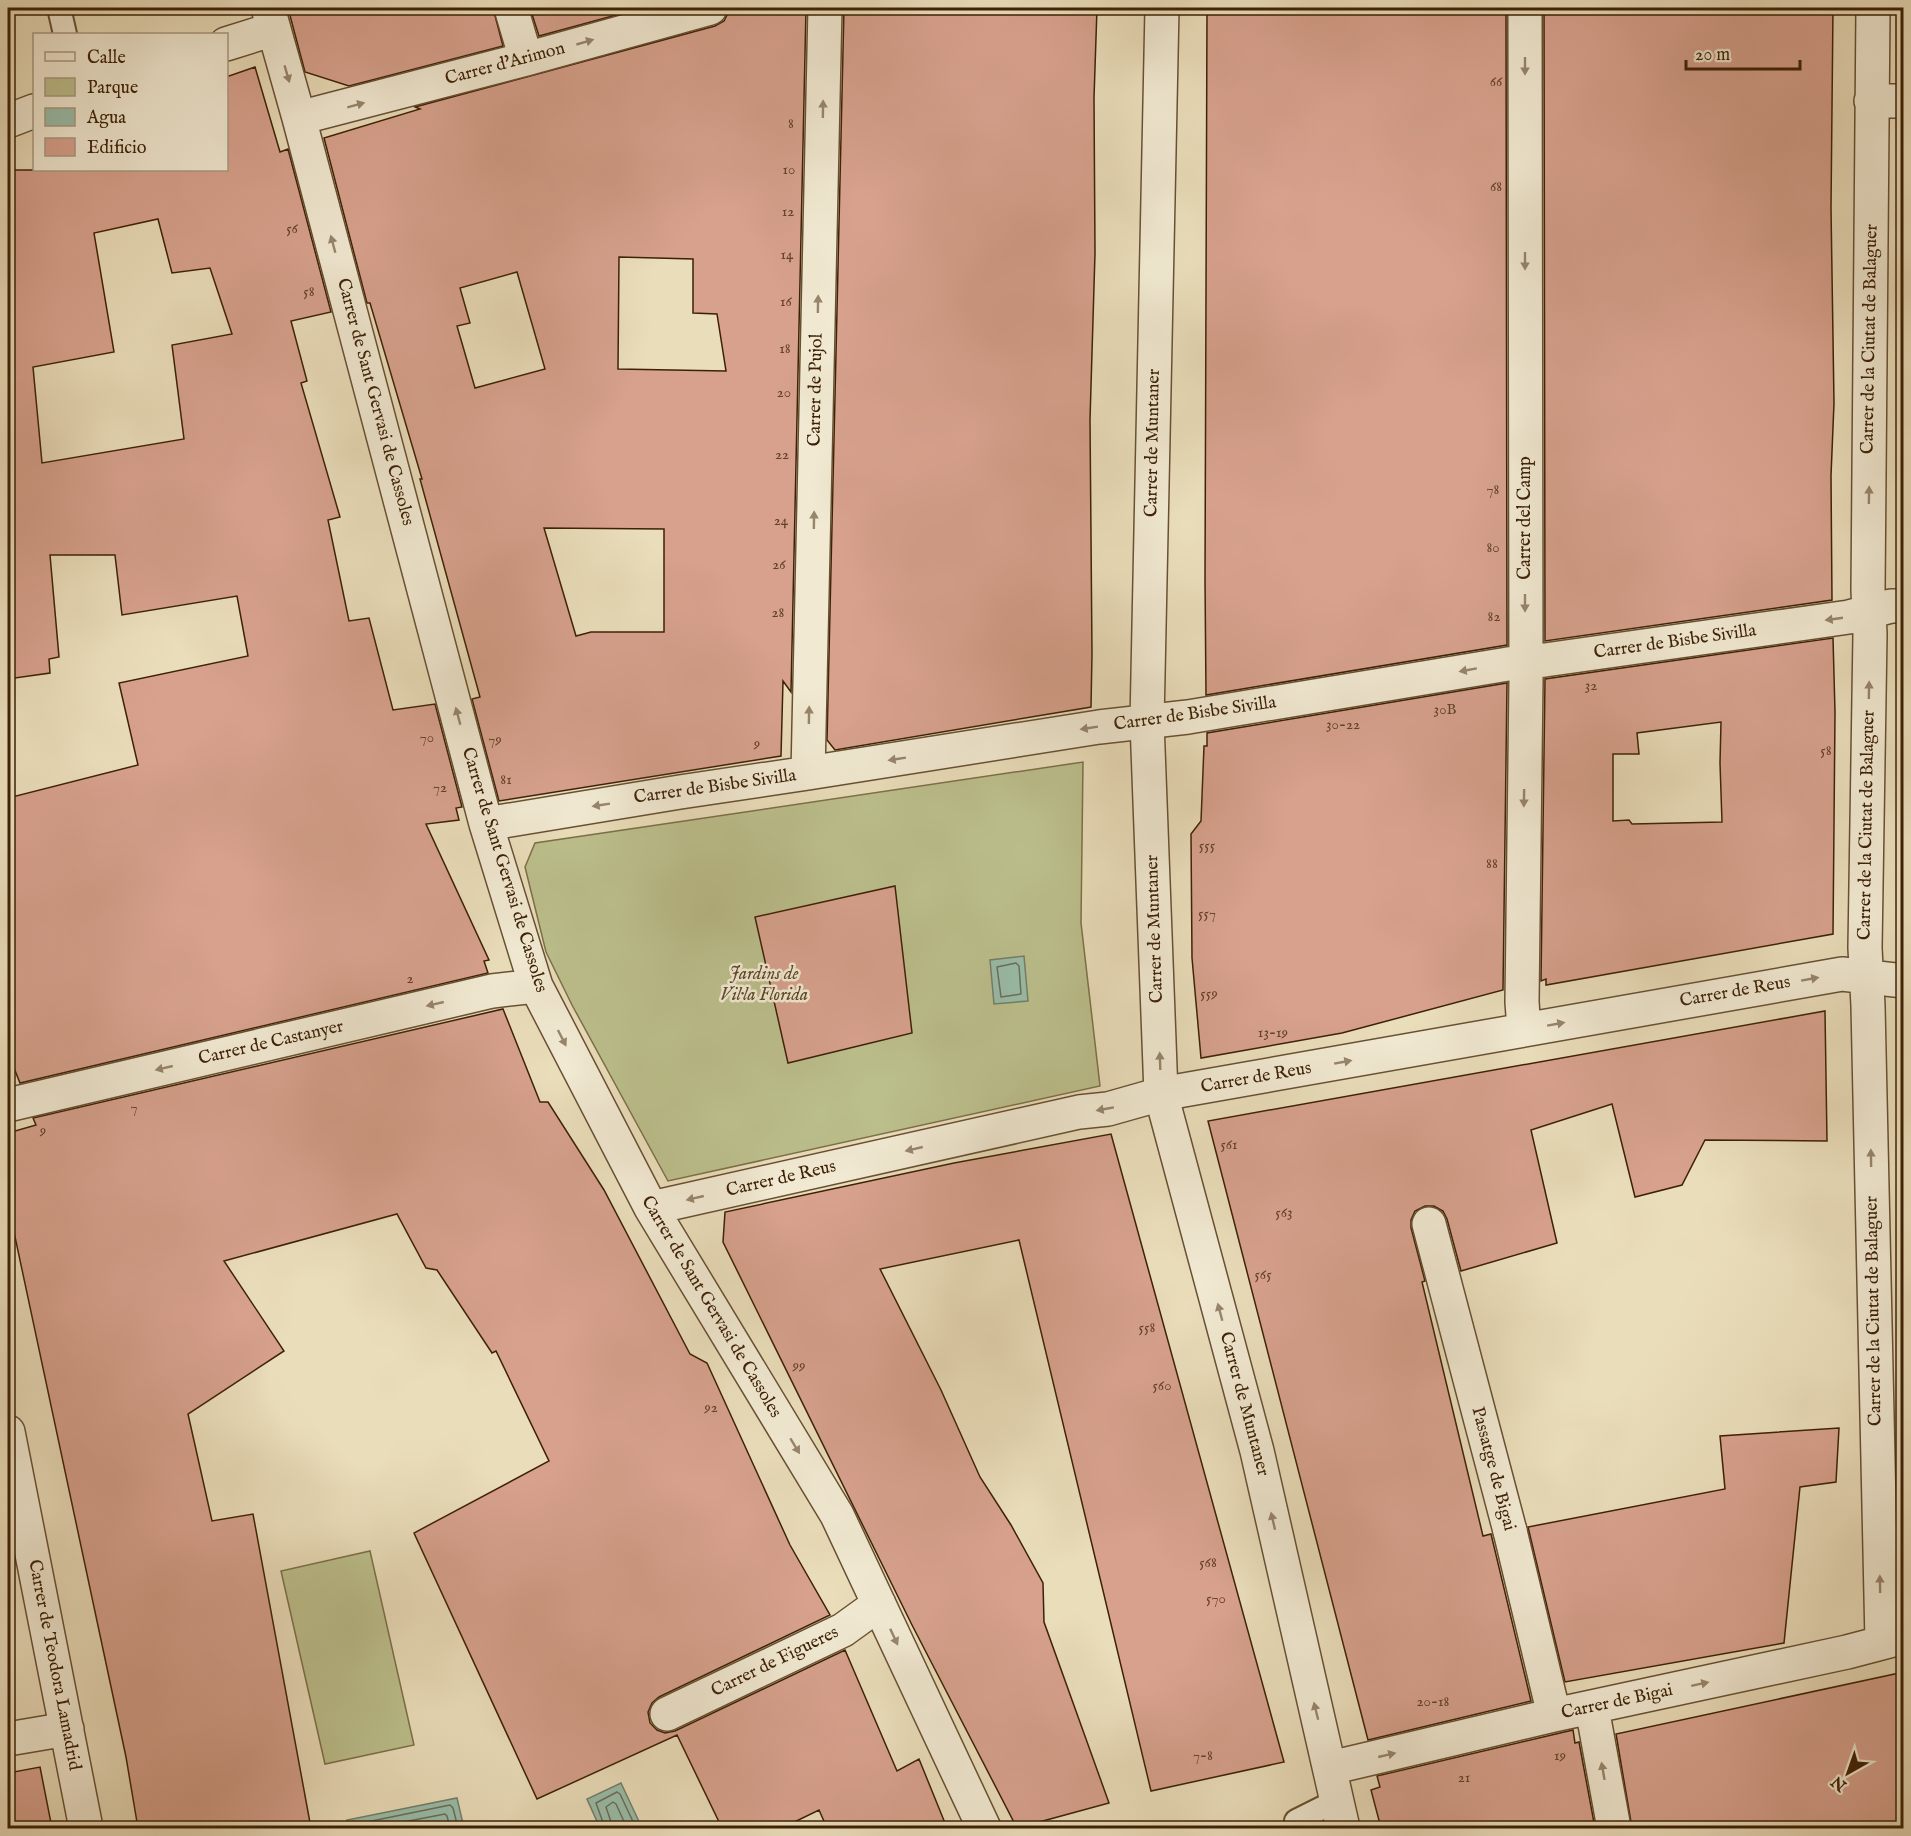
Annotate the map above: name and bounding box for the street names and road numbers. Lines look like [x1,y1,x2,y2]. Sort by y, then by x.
street label: Carrer d'Arimon [443,37,568,91]
street label: Carrer de la Ciutat de Balaguer [1856,223,1884,454]
street label: Carrer de Sant Gervasi de Cassoles [331,276,419,528]
street label: Carrer de Pujol [804,333,828,447]
street label: Carrer de Muntaner [1140,368,1166,517]
street label: Carrer del Camp [1514,456,1537,580]
street label: Carrer de Bisbe Sivilla [1592,619,1758,665]
street label: Carrer de Bisbe Sivilla [1112,691,1278,737]
street label: Carrer de la Ciutat de Balaguer [1853,709,1881,940]
street label: Carrer de Sant Gervasi de Cassoles [456,745,552,995]
street label: Carrer de Bisbe Sivilla [632,764,798,810]
street label: Carrer de Muntaner [1141,854,1169,1004]
street label: Carrer de Reus [1678,971,1792,1013]
street label: Carrer de Castanyer [196,1015,346,1071]
street label: Carrer de Reus [1199,1057,1313,1099]
street label: Carrer de Reus [724,1155,838,1203]
street label: Carrer de Sant Gervasi de Cassoles [635,1192,787,1422]
street label: Carrer de la Ciutat de Balaguer [1860,1195,1888,1426]
street label: Carrer de Muntaner [1214,1329,1274,1479]
street label: Passatge de Bigai [1465,1404,1521,1534]
street label: Carrer de Teodora Lamadrid [22,1558,86,1773]
street label: Carrer de Figueres [707,1621,843,1703]
street label: Carrer de Bigai [1559,1679,1675,1725]

